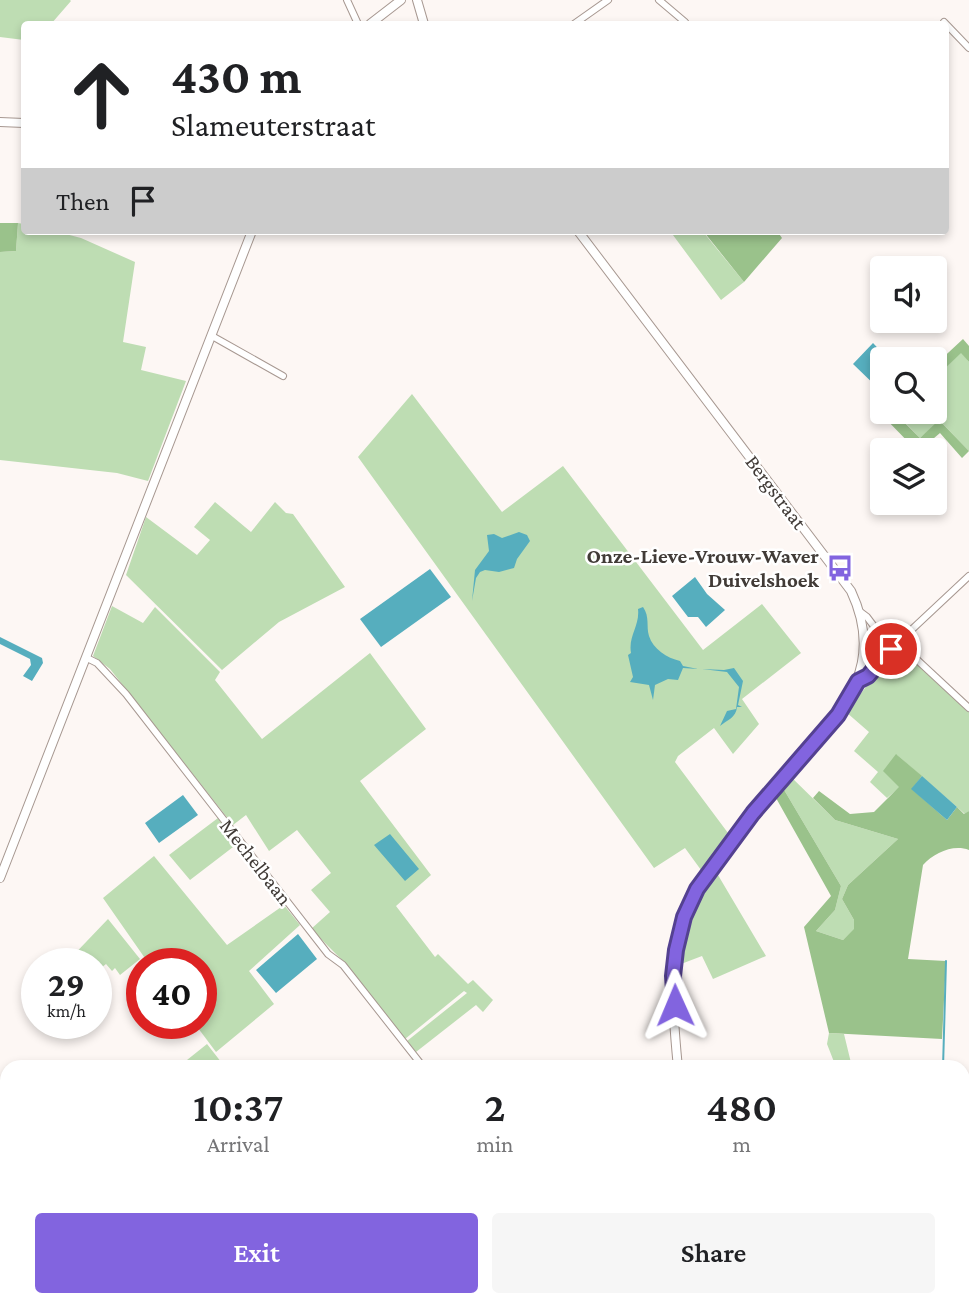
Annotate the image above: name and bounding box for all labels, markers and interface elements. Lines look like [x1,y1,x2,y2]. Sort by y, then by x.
icon: ahead [56,49,147,140]
text: 430 m [171,49,302,104]
text: Slameuterstraat [171,107,376,143]
icon: arrive [124,182,162,220]
text: Then [56,187,110,216]
map controls [870,256,947,515]
button: sound [870,256,947,333]
button: search [870,347,947,424]
button: layers [870,438,947,515]
street label: Bergstraat [740,450,812,535]
place label: Onze-Lieve-Vrouw-Waver Duivelshoek [586,544,820,592]
bus stop icon: Onze-Lieve-Vrouw-Waver Duivelshoek [825,553,855,583]
pin [861,619,921,679]
icon: arrive [872,630,910,668]
street label: Mechelbaan [215,814,297,910]
speed limit sign: 40 [126,948,217,1039]
text: 29 [48,965,85,1004]
position arrow [638,968,712,1042]
text: km/h [47,1001,86,1021]
text: 10:37 [193,1083,283,1130]
text: 2 [484,1083,505,1130]
text: 480 [706,1083,777,1130]
text: Arrival [207,1131,270,1157]
text: min [476,1131,513,1157]
text: m [732,1131,751,1157]
button: Exit [35,1213,478,1293]
button: Share [492,1213,935,1293]

